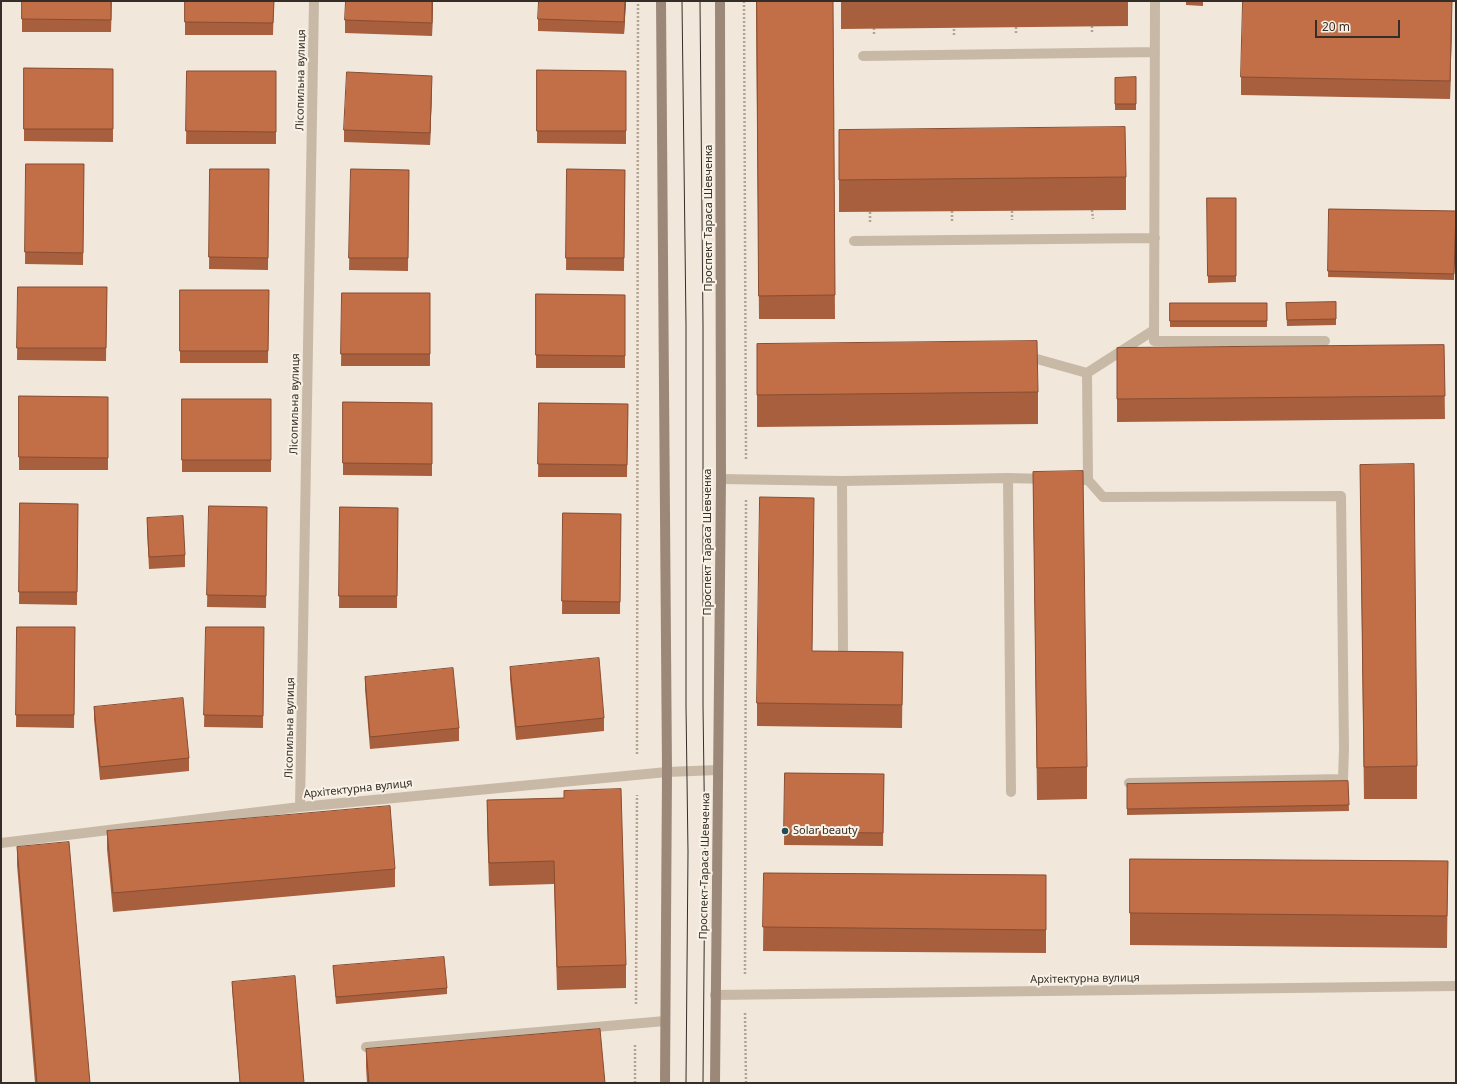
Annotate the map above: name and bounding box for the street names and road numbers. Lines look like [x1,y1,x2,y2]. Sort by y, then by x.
street label: Лісопильна вулиця [294,29,308,131]
street label: Проспект Тараса Шевченка [702,145,716,291]
street label: Лісопильна вулиця [288,353,302,455]
street label: Проспект Тараса Шевченка [701,469,715,615]
street label: Лісопильна вулиця [283,677,297,779]
street label: Архітектурна вулиця [303,777,413,801]
street label: Проспект Тараса Шевченка [697,792,713,940]
street label: Архітектурна вулиця [1030,971,1140,987]

